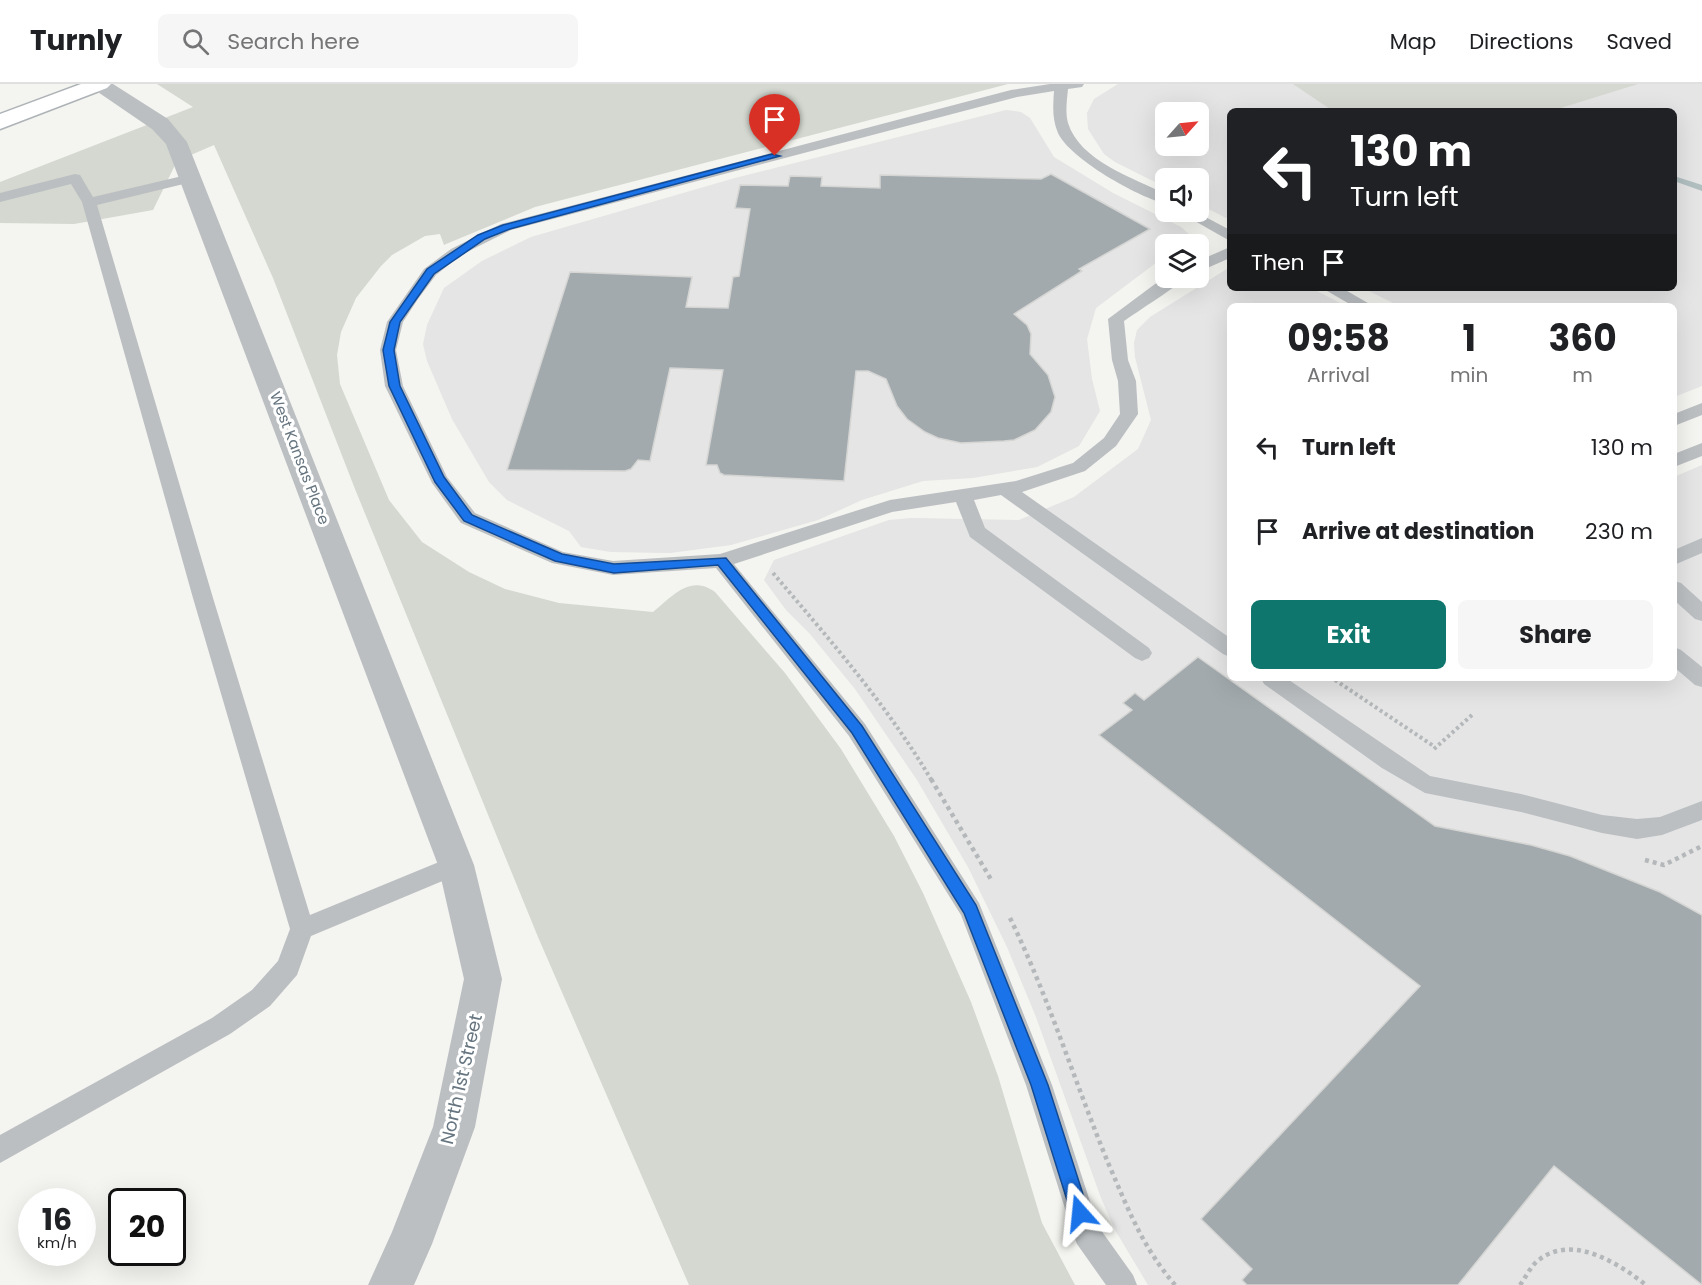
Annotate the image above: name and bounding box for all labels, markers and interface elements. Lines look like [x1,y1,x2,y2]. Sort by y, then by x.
search box [158,14,578,68]
text: Turnly [30,21,122,60]
icon: search [179,25,212,58]
text: Search here [227,26,360,57]
text: Map [1390,27,1436,56]
text: Directions [1469,27,1573,56]
text: Saved [1606,27,1672,56]
pin [749,94,800,156]
north arrow [1155,102,1209,156]
map controls [1155,102,1209,288]
icon: arrive [758,103,791,136]
text: 130 m [1350,122,1472,181]
icon: left [1251,132,1329,210]
button: sound [1155,168,1209,222]
text: Turn left [1350,178,1459,215]
button: layers [1155,234,1209,288]
icon: arrive [1317,246,1350,279]
text: Then [1251,247,1305,278]
text: 09:58 [1287,313,1390,364]
text: 1 [1462,313,1476,364]
text: 360 [1549,313,1617,364]
text: Arrival [1307,361,1370,389]
text: min [1450,361,1488,389]
text: m [1572,361,1593,389]
street label: West Kansas Place [265,389,335,527]
icon: left [1251,431,1284,464]
text: Turn left [1302,432,1396,463]
text: 130 m [1591,432,1653,463]
icon: arrive [1251,515,1284,548]
text: Arrive at destination [1302,516,1534,547]
text: 230 m [1585,516,1653,547]
button: Exit [1251,600,1446,669]
button: Share [1458,600,1653,669]
street label: North 1st Street [434,1011,488,1147]
position arrow [1048,1181,1112,1245]
speed limit sign: 20 [108,1188,186,1266]
text: 16 [42,1198,72,1241]
text: km/h [37,1232,77,1253]

